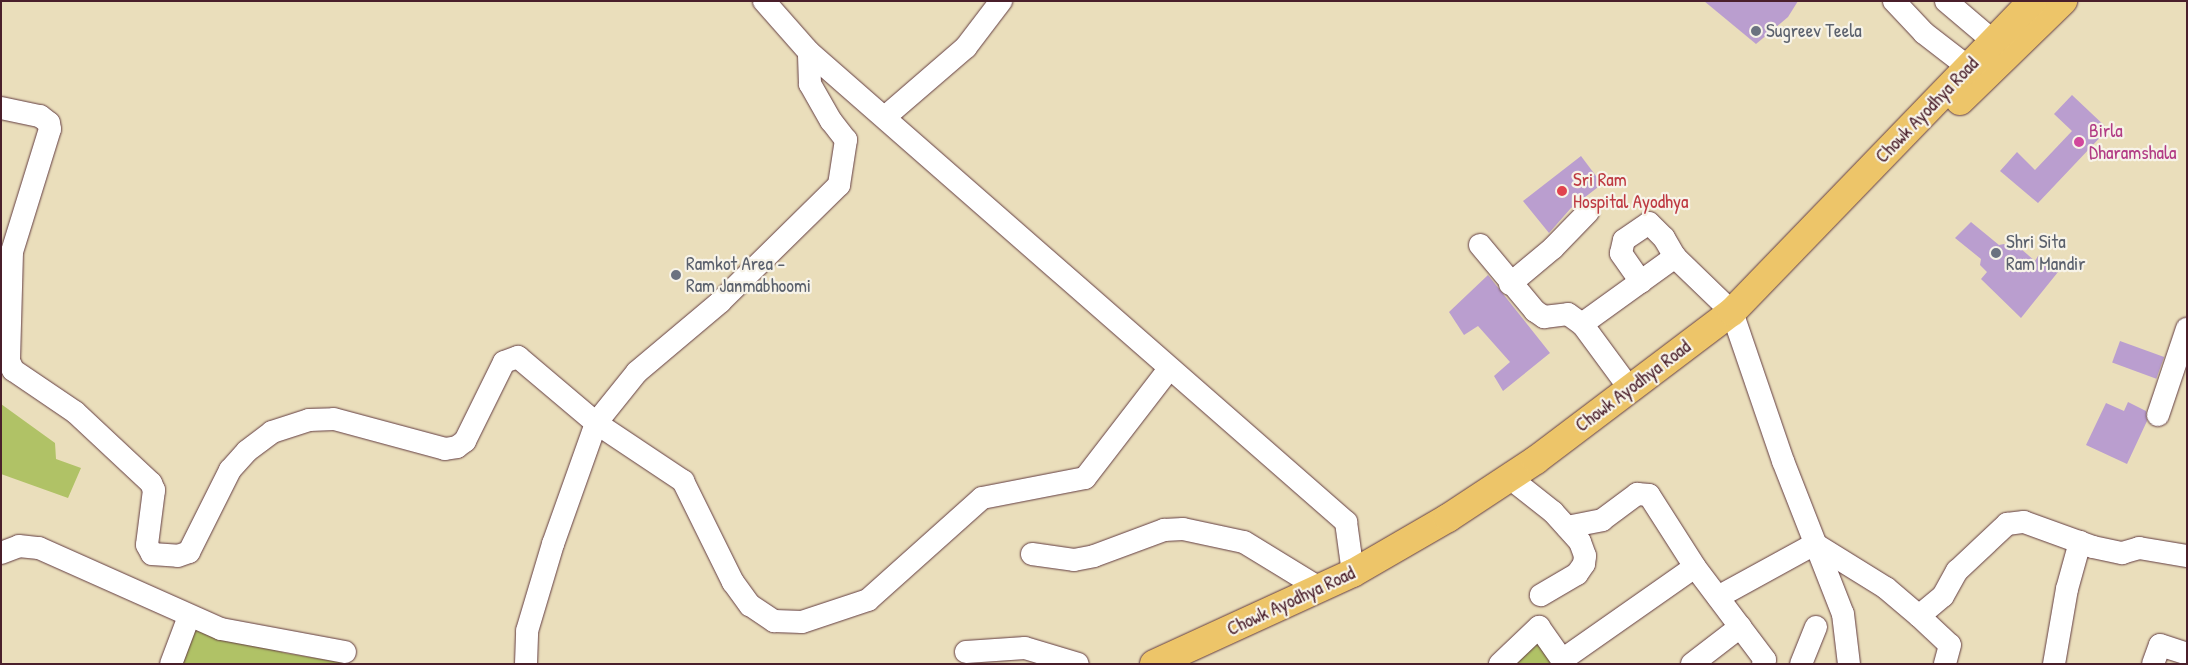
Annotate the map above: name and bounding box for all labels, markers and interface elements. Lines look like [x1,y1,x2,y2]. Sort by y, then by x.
place label: Sugreev Teela [1766,20,1862,42]
marker: Sugreev Teela [1750,25,1762,37]
street label: Chowk Ayodhya Road [1871,52,1983,168]
place label: Birla Dharamshala [2089,120,2176,164]
marker: Birla Dharamshala [2073,136,2085,148]
place label: Sri Ram Hospital Ayodhya [1573,169,1689,213]
marker: Sri Ram Hospital Ayodhya [1555,184,1569,198]
place label: Shri Sita Ram Mandir [2006,231,2086,275]
marker: Shri Sita Ram Mandir [1990,247,2002,259]
place label: Ramkot Area - Ram Janmabhoomi [686,253,811,297]
marker: Ramkot Area - Ram Janmabhoomi [670,269,682,281]
street label: Chowk Ayodhya Road [1571,335,1695,437]
street label: Chowk Ayodhya Road [1223,561,1359,641]

